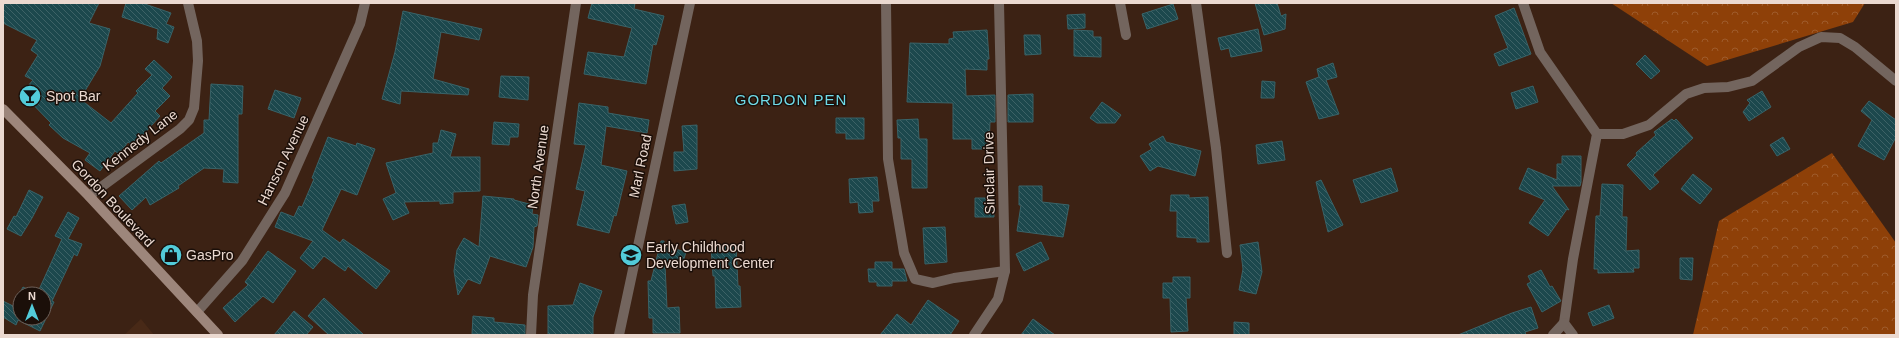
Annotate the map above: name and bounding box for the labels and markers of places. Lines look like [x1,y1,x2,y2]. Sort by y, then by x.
bar icon: Spot Bar [17,83,43,109]
place label: Spot Bar [46,88,101,104]
place label: Early Childhood Development Center [646,239,775,271]
shop icon: GasPro [158,242,184,268]
school or university icon: Early Childhood Development Center [618,242,644,268]
place label: GasPro [186,247,234,263]

